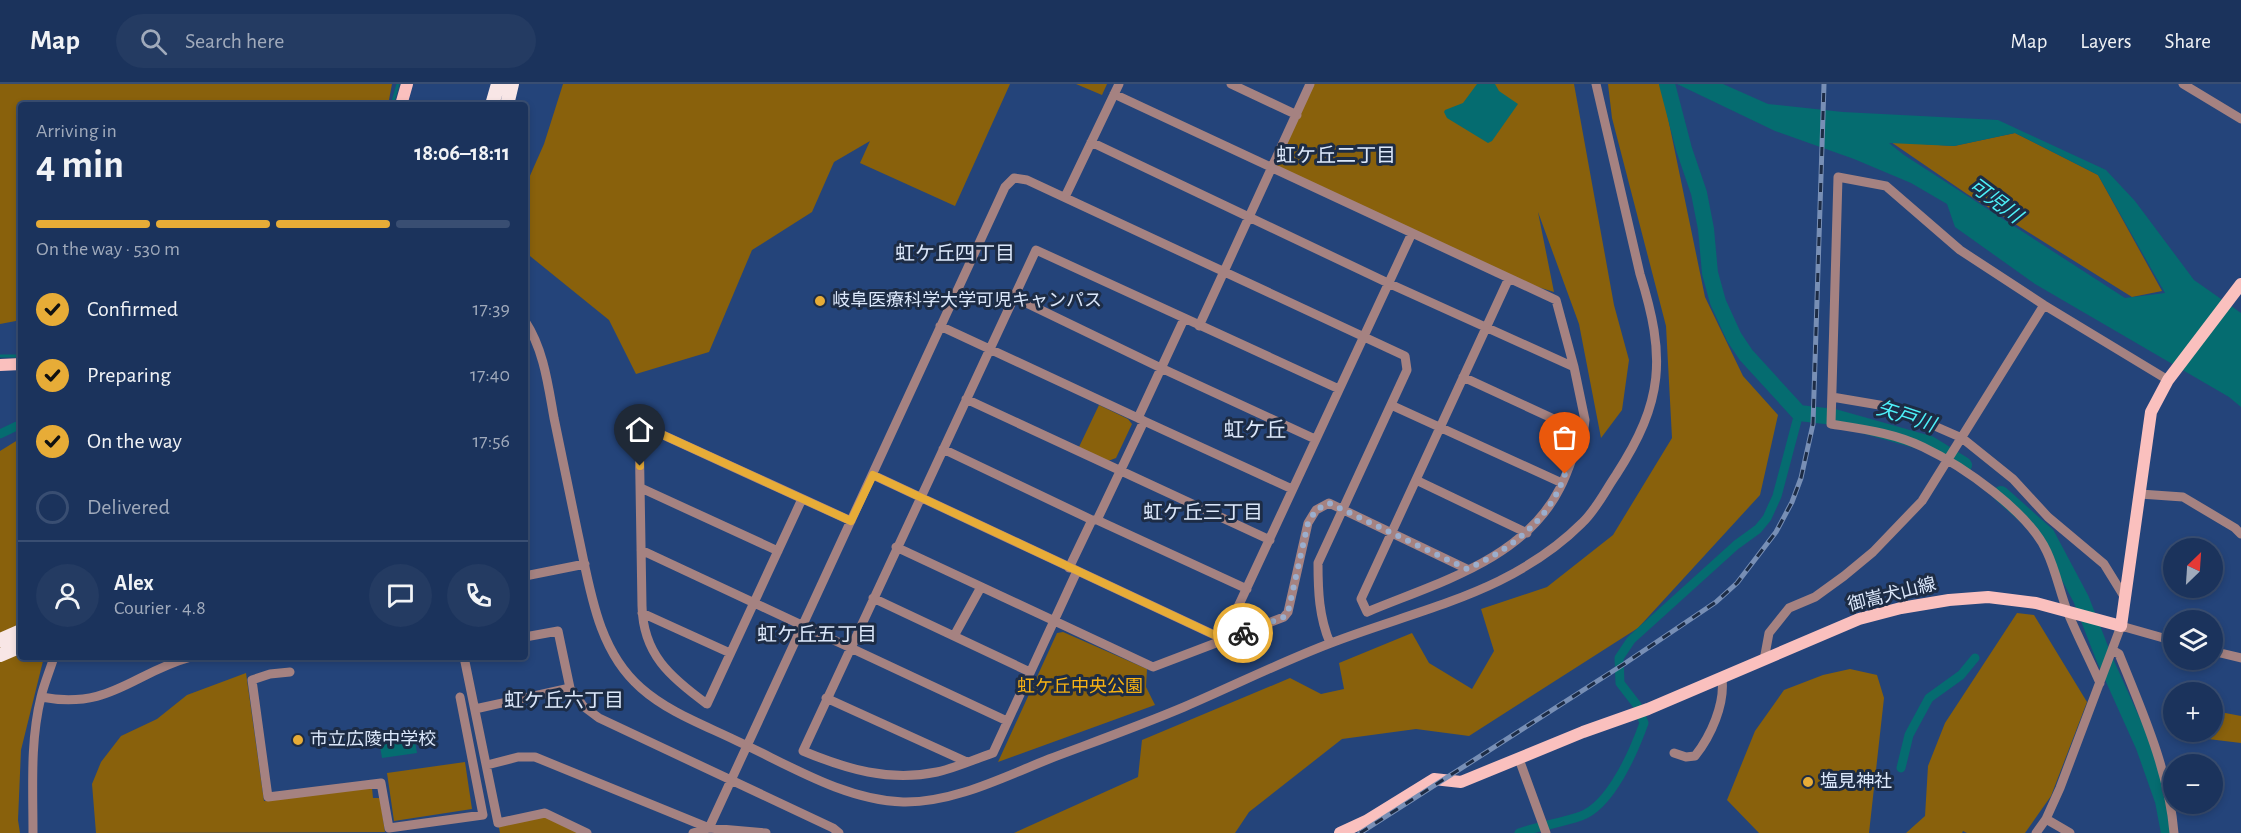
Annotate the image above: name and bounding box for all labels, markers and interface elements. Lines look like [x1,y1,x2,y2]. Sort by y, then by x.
search box [116,14,536,68]
icon: search [137,25,170,58]
text: Map [30,27,80,55]
text: Search here [185,30,284,52]
text: Map [2011,31,2047,52]
text: Layers [2080,31,2131,52]
text: Share [2164,31,2211,52]
text: Arriving in [36,121,117,141]
text: 18:06–18:11 [414,142,510,164]
district label: 虹ケ丘二丁目 [1276,145,1396,166]
text: 4 min [36,146,124,185]
water label: 可児川 [1965,174,2027,228]
text: On the way · 530 m [36,239,180,259]
district label: 虹ケ丘四丁目 [895,243,1015,264]
place label: 岐阜医療科学大学可児キャンパス [832,290,1102,310]
icon: check [36,293,69,326]
marker: 岐阜医療科学大学可児キャンパス [813,294,827,308]
text: Confirmed [87,298,178,320]
text: 17:39 [473,299,510,319]
icon: check [36,359,69,392]
text: Preparing [87,364,171,386]
text: 17:40 [470,365,510,385]
water label: 矢戸川 [1874,397,1940,436]
pin [614,404,665,466]
pin [1539,412,1590,474]
icon: home [623,413,656,446]
district label: 虹ケ丘 [1224,419,1287,441]
icon: bag [1548,421,1581,454]
icon: check [36,425,69,458]
text: On the way [87,430,182,452]
text: 17:56 [472,431,510,451]
text: Delivered [87,496,170,518]
district label: 虹ケ丘三丁目 [1143,502,1263,523]
north arrow [2163,538,2223,598]
map controls [2163,538,2223,814]
button: person [36,564,99,627]
button: chat [369,564,432,627]
button: phone [447,564,510,627]
text: Alex [114,572,154,594]
street label: 御嵩犬山線 [1846,573,1938,615]
text: Courier · 4.8 [114,598,206,618]
courier [1213,603,1273,663]
button: layers [2163,610,2223,670]
icon: bike [1227,617,1260,650]
district label: 虹ケ丘五丁目 [757,624,877,645]
park label: 虹ケ丘中央公園 [1017,677,1143,696]
button: + [2163,682,2223,742]
district label: 虹ケ丘六丁目 [504,690,624,711]
place label: 市立広陵中学校 [310,729,436,749]
marker: 市立広陵中学校 [291,733,305,747]
button: − [2163,754,2223,814]
place label: 塩見神社 [1820,771,1892,791]
marker: 塩見神社 [1801,775,1815,789]

